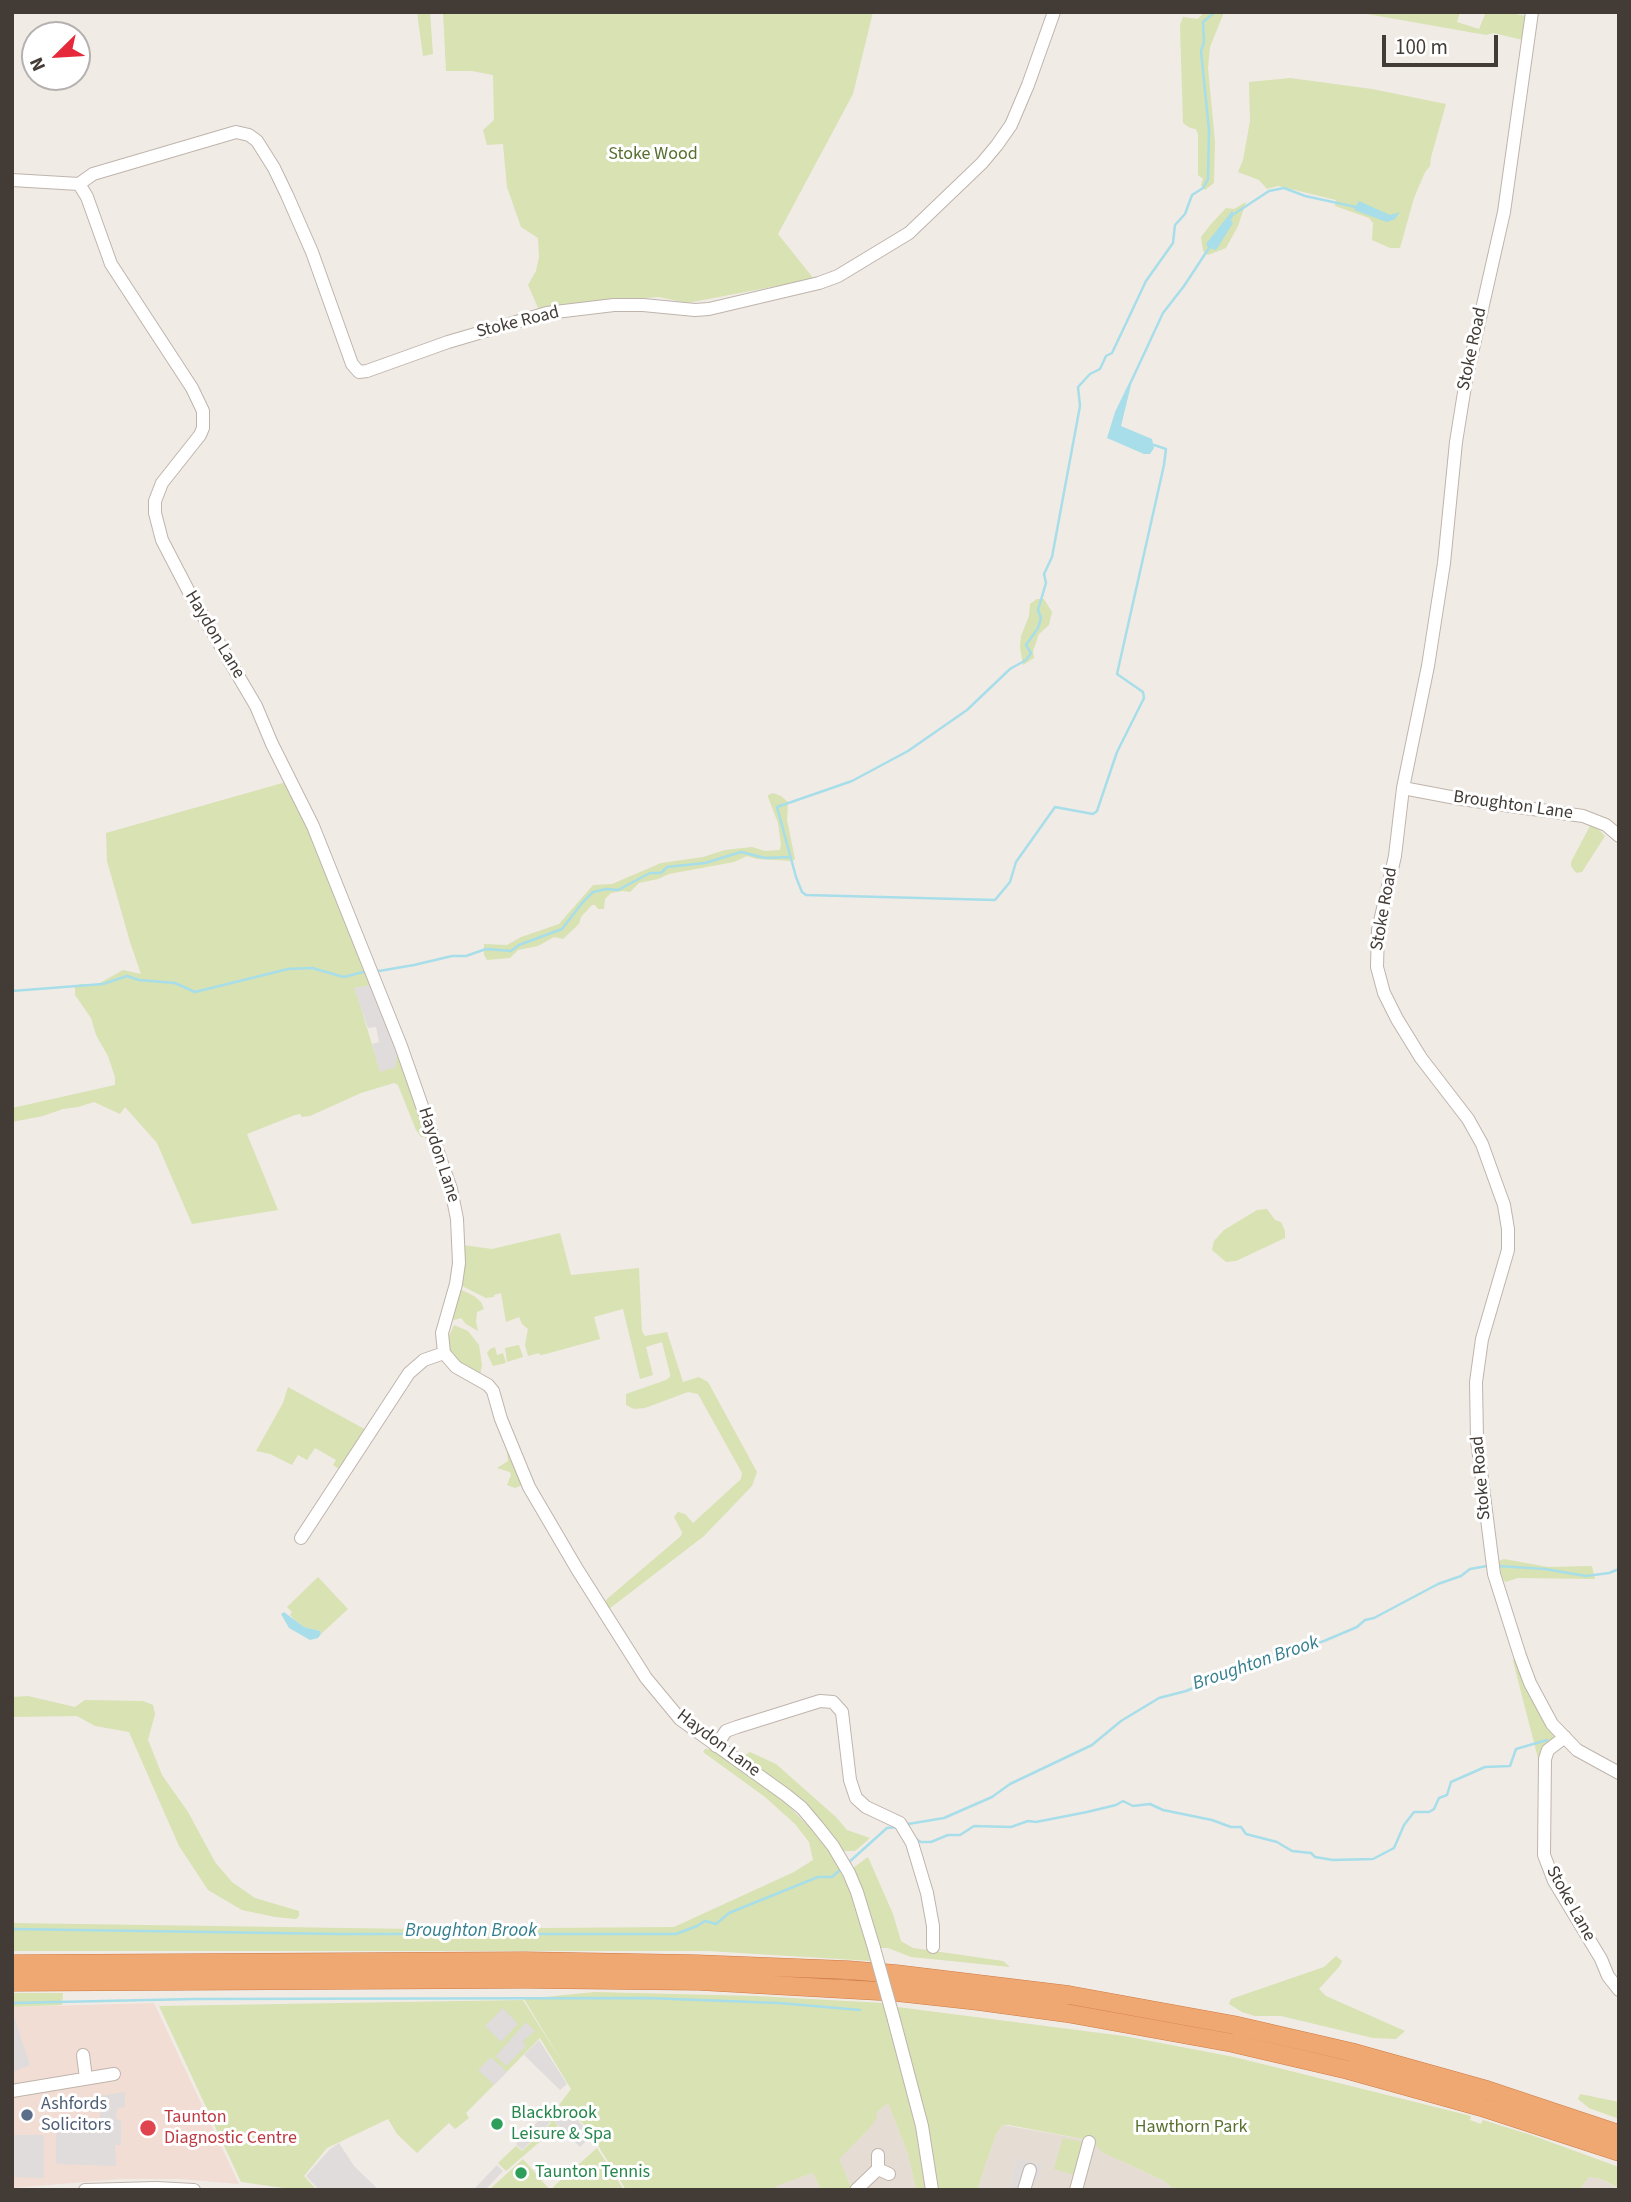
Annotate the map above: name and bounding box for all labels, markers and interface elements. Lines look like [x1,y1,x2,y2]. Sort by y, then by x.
north arrow [21,21,91,91]
scale bar [1386,21,1502,65]
text: 100 m [1395,32,1448,62]
text: N [23,53,53,75]
park label: Stoke Wood [608,144,698,166]
street label: Stoke Road [474,302,562,344]
street label: Stoke Road [1454,305,1492,393]
street label: Haydon Lane [179,587,249,683]
street label: Broughton Lane [1452,787,1574,825]
street label: Stoke Road [1367,866,1403,952]
street label: Haydon Lane [412,1105,464,1205]
street label: Stoke Road [1468,1435,1496,1521]
water label: Broughton Brook [1190,1632,1322,1696]
street label: Haydon Lane [672,1706,764,1782]
street label: Stoke Lane [1541,1863,1599,1945]
water label: Broughton Brook [405,1921,537,1943]
place label: Ashfords Solicitors [41,2094,111,2136]
place label: Blackbrook Leisure & Spa [511,2103,612,2146]
marker: Ashfords Solicitors [19,2107,35,2123]
place label: Taunton Diagnostic Centre [164,2107,297,2150]
marker: Blackbrook Leisure & Spa [489,2116,505,2132]
park label: Hawthorn Park [1135,2117,1247,2139]
marker: Taunton Diagnostic Centre [138,2118,158,2138]
place label: Taunton Tennis [535,2162,650,2184]
marker: Taunton Tennis [513,2165,529,2181]

